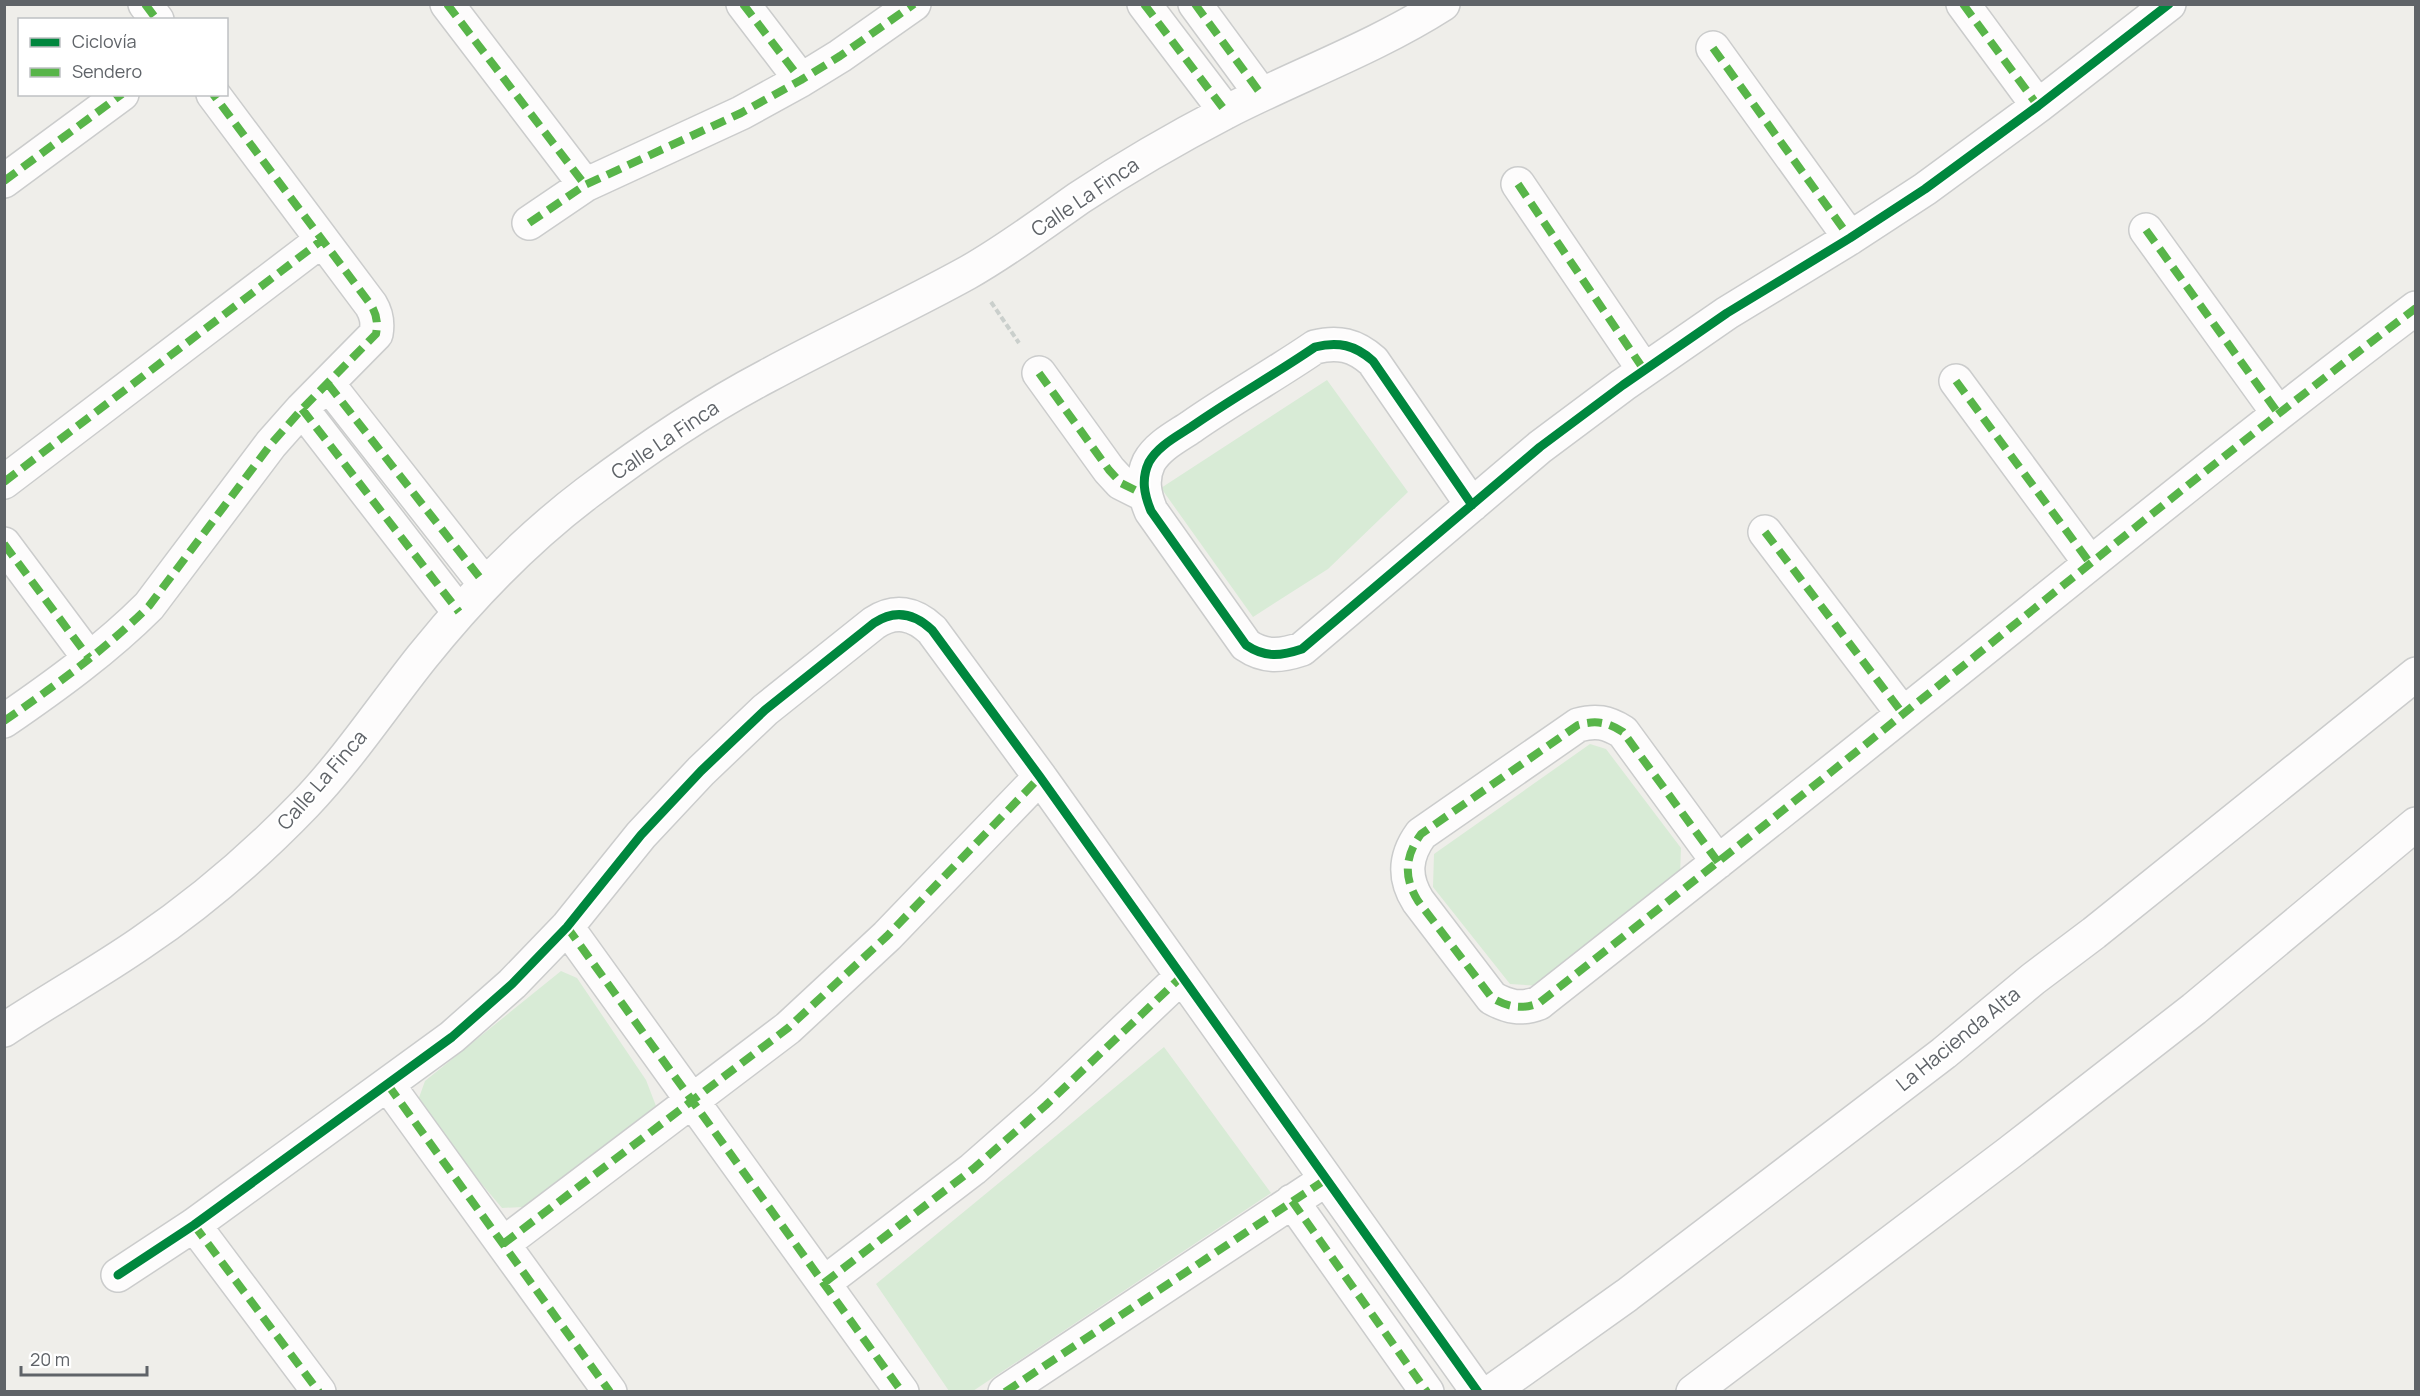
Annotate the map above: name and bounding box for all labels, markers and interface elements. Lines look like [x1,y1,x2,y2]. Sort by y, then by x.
legend [18,18,228,96]
text: Ciclovía [72,29,137,53]
text: Sendero [72,59,142,83]
street label: Calle La Finca [1026,151,1144,243]
street label: Calle La Finca [606,394,724,486]
street label: Calle La Finca [271,724,373,835]
street label: La Hacienda Alta [1890,980,2025,1097]
scale bar [21,1339,147,1377]
text: 20 m [30,1347,70,1371]

